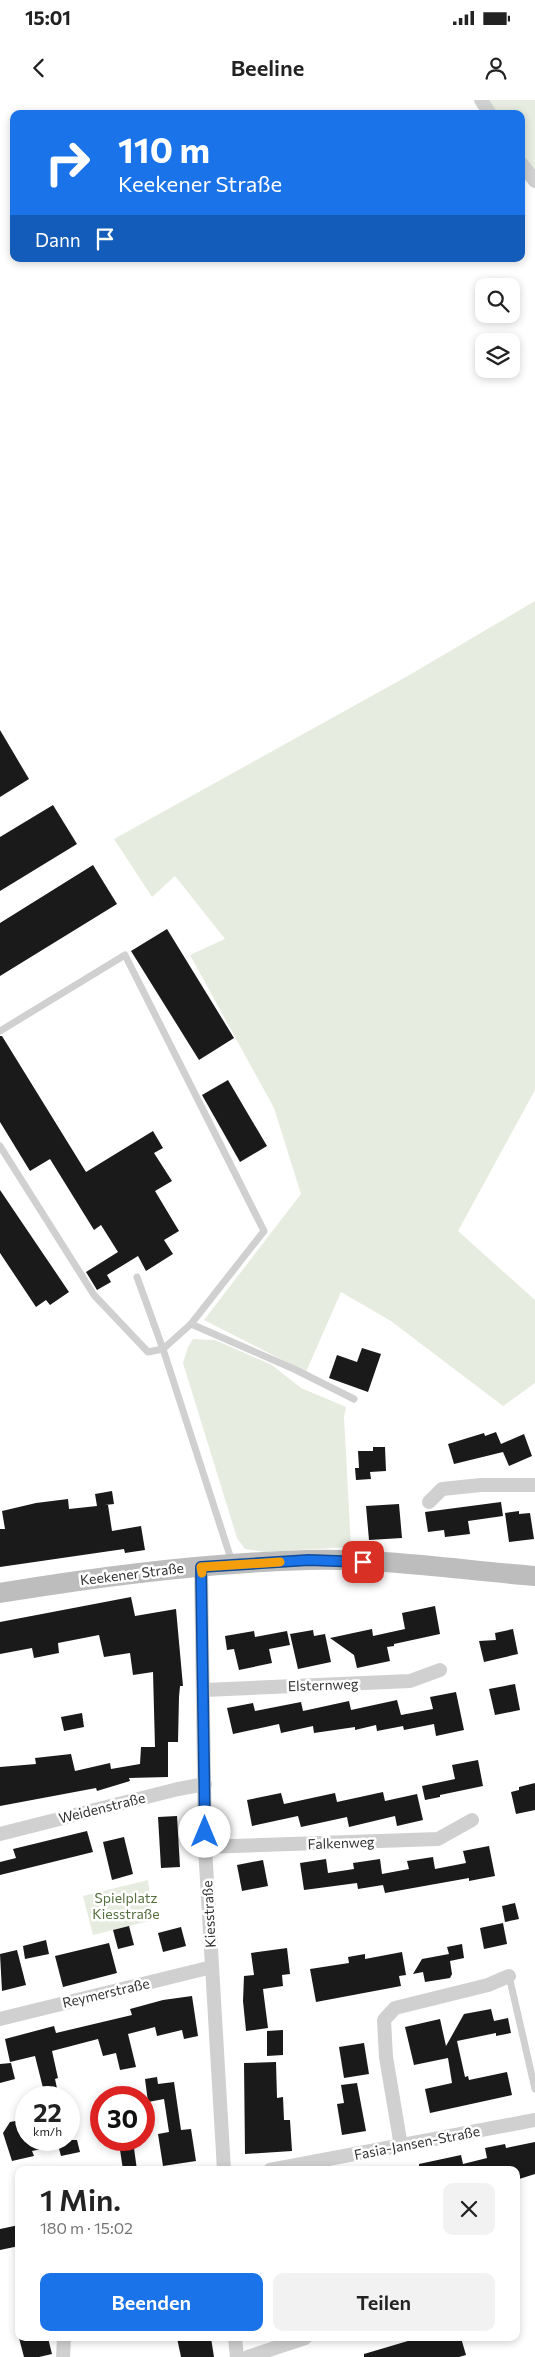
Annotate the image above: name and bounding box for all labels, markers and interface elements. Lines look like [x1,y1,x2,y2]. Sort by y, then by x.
text: 15:01 [25,6,71,29]
icon: back [25,54,53,82]
text: Beeline [231,54,304,81]
icon: person [482,54,510,82]
text: 110 m [118,127,210,170]
icon: right [35,130,100,195]
text: Keekener Straße [118,170,282,197]
icon: arrive [91,225,119,253]
text: Dann [35,228,81,251]
map controls [475,278,520,378]
button: search [475,278,520,323]
button: layers [475,333,520,378]
pin [342,1541,384,1583]
icon: arrive [349,1548,377,1576]
street label: Keekener Straße [79,1559,185,1588]
street label: Elsternweg [287,1675,359,1694]
street label: Weidenstraße [57,1789,147,1826]
position arrow [178,1805,230,1857]
street label: Falkenweg [307,1833,375,1852]
street label: Kiesstraße [198,1880,219,1948]
park label: Spielplatz Kiesstraße [92,1889,160,1922]
street label: Reymerstraße [61,1974,151,2011]
speed limit sign: 30 [90,2086,155,2151]
text: 22 [33,2097,62,2127]
street label: Fasia-Jansen-Straße [353,2122,481,2163]
text: km/h [33,2124,62,2138]
text: 1 Min. [40,2180,121,2217]
button: close [443,2183,495,2235]
text: 180 m · 15:02 [40,2218,133,2237]
button: Beenden [40,2273,263,2331]
button: Teilen [273,2273,495,2331]

